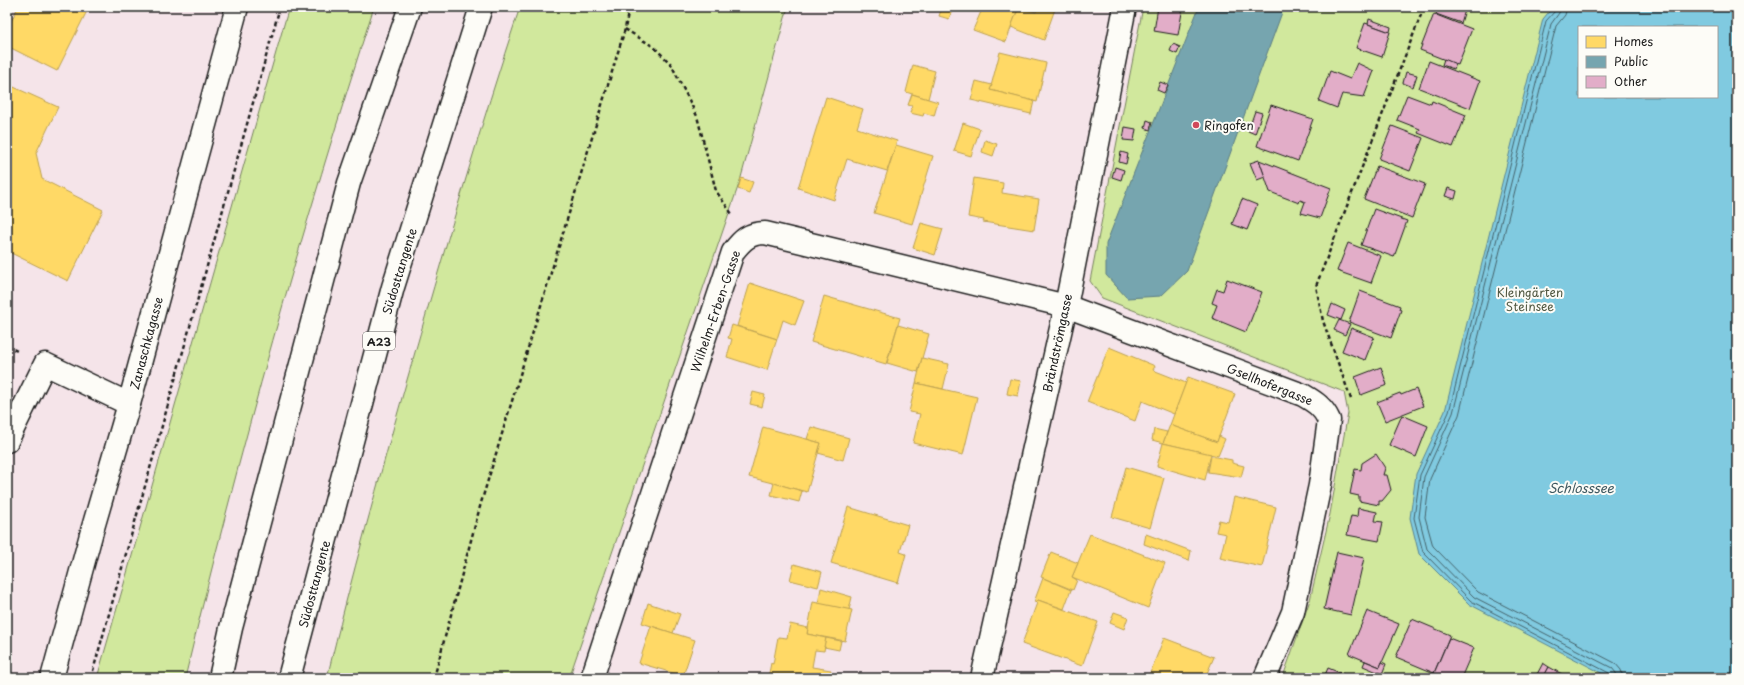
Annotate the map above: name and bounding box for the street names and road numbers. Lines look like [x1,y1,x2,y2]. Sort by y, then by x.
street label: Südosttangente [377,225,421,316]
street label: Wilhelm-Erben-Gasse [686,248,744,374]
street label: Brändströmgasse [1038,292,1076,394]
street label: Zanaschkagasse [125,295,167,391]
road number: A23 [363,332,395,350]
street label: Gsellhofergasse [1224,359,1316,409]
street label: Südosttangente [294,538,334,630]

